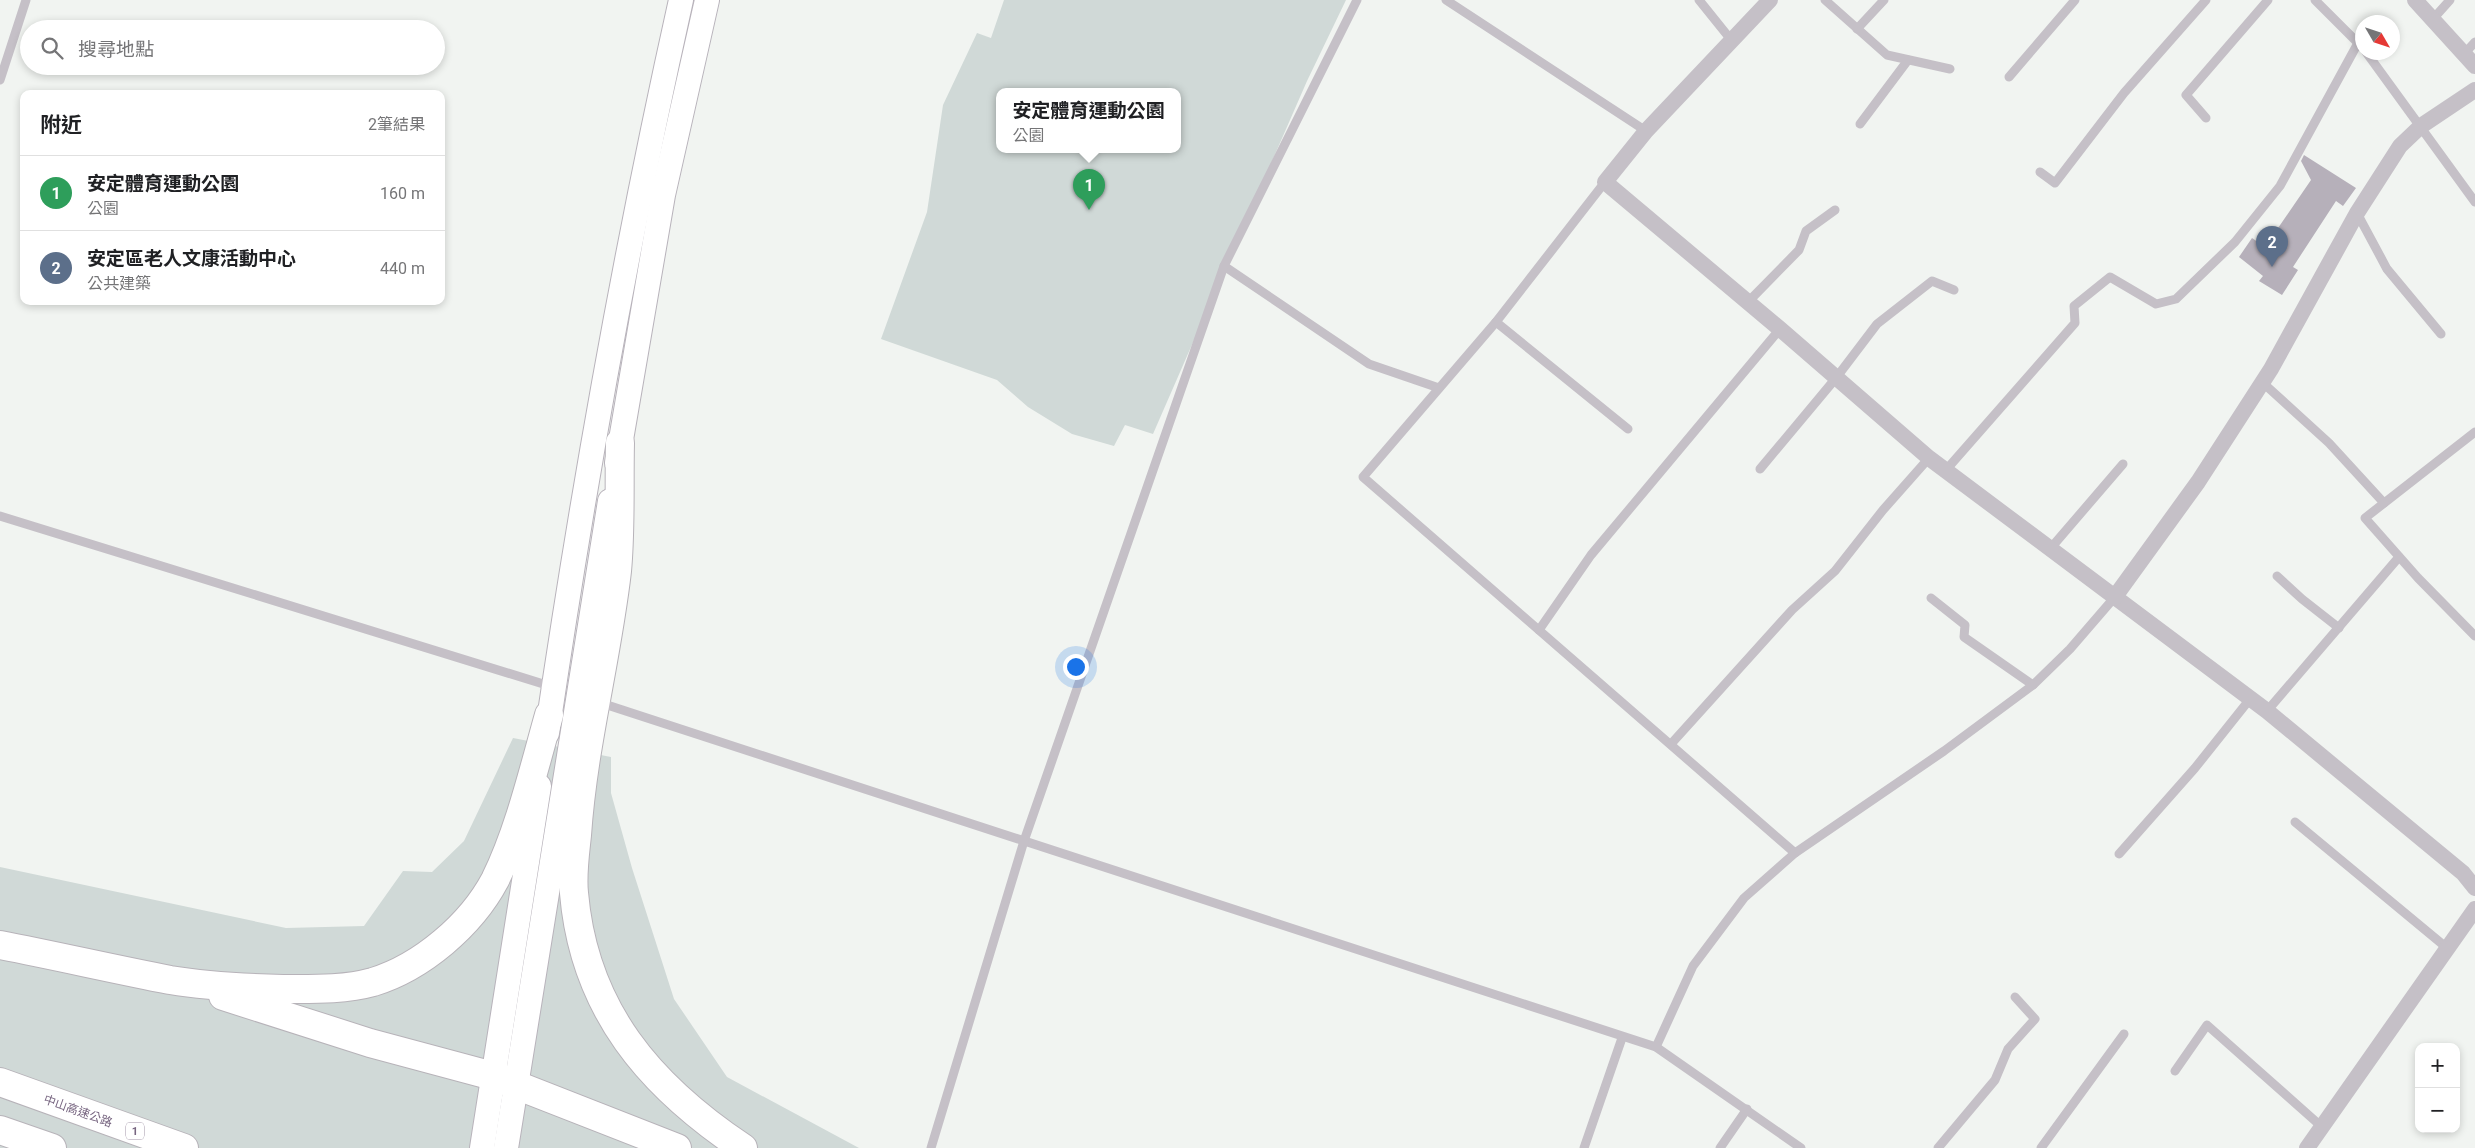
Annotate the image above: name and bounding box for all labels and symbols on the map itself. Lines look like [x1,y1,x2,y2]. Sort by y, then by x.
north arrow [2355,15,2400,60]
pin: 1 [1073,169,1105,210]
pin: 2 [2256,226,2288,267]
your location [1063,654,1089,680]
street label: 中山高速公路 [42,1092,114,1130]
road number: 1 [126,1122,144,1140]

